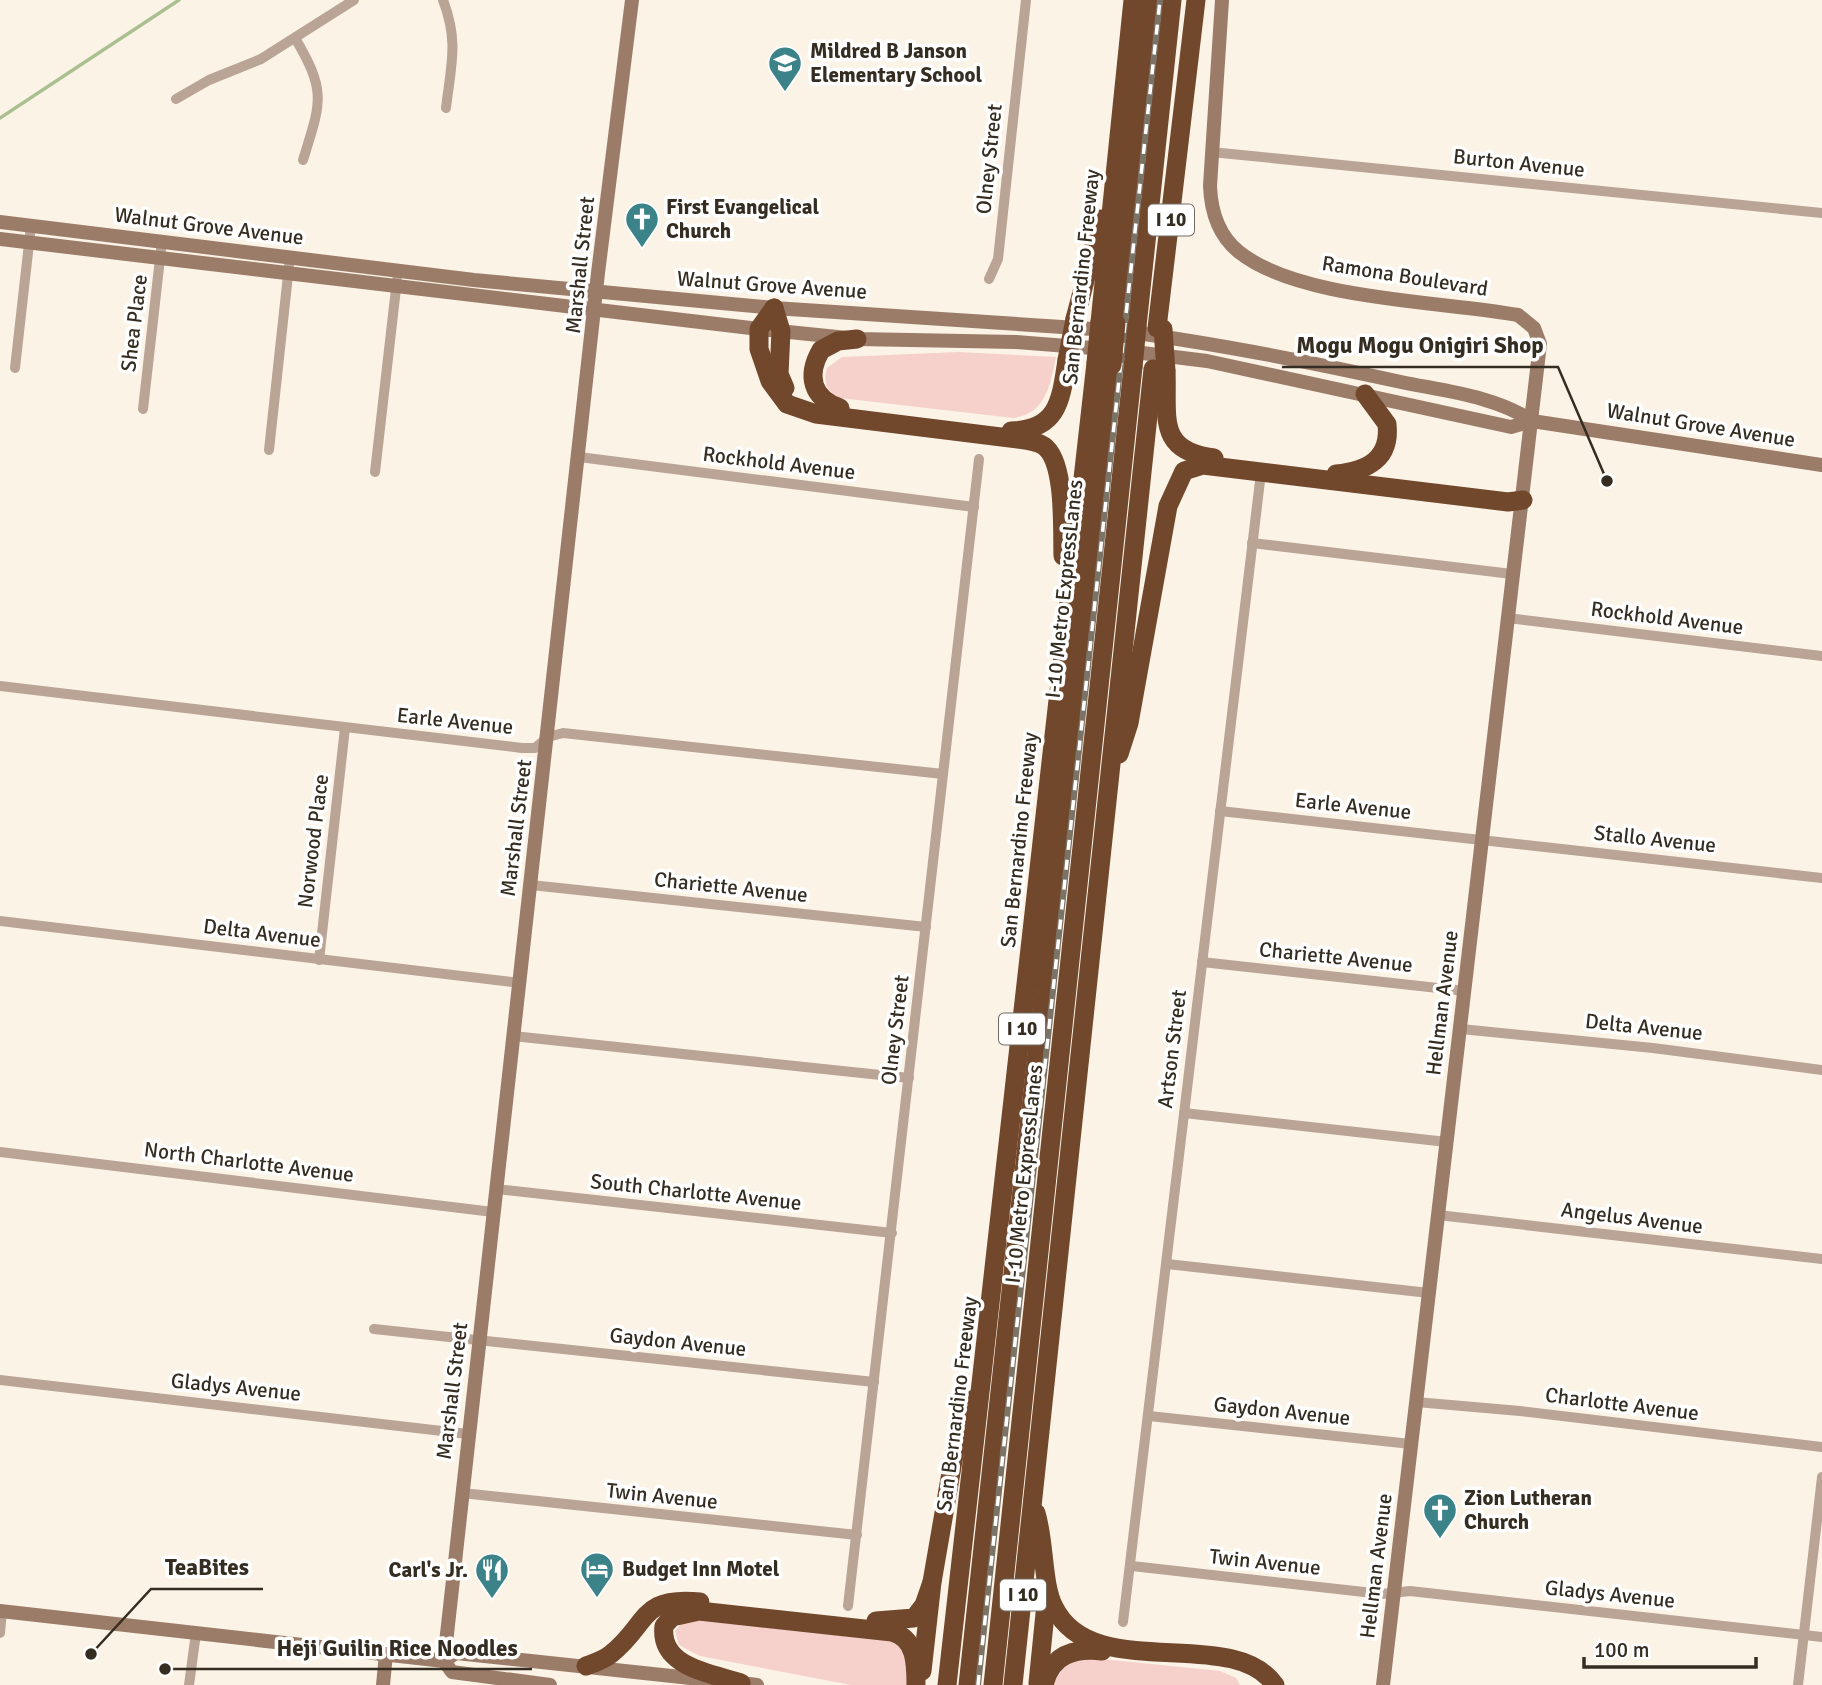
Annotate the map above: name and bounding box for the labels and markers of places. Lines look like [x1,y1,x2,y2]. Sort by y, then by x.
place label: Mildred B Janson Elementary School [810,38,982,88]
school or university icon: Mildred B Janson Elementary School [766,44,804,93]
place label: First Evangelical Church [666,194,820,244]
church icon: First Evangelical Church [623,200,661,249]
callout: Mogu Mogu Onigiri Shop [1282,323,1558,367]
place label: Zion Lutheran Church [1464,1485,1592,1535]
church icon: Zion Lutheran Church [1421,1491,1459,1540]
callout: TeaBites [151,1545,263,1589]
hotel icon: Budget Inn Motel [578,1550,616,1599]
restaurant icon: Carl's Jr. [473,1551,511,1600]
place label: Budget Inn Motel [622,1556,780,1582]
place label: Carl's Jr. [389,1557,468,1583]
callout: Heji Guilin Rice Noodles [263,1625,532,1669]

